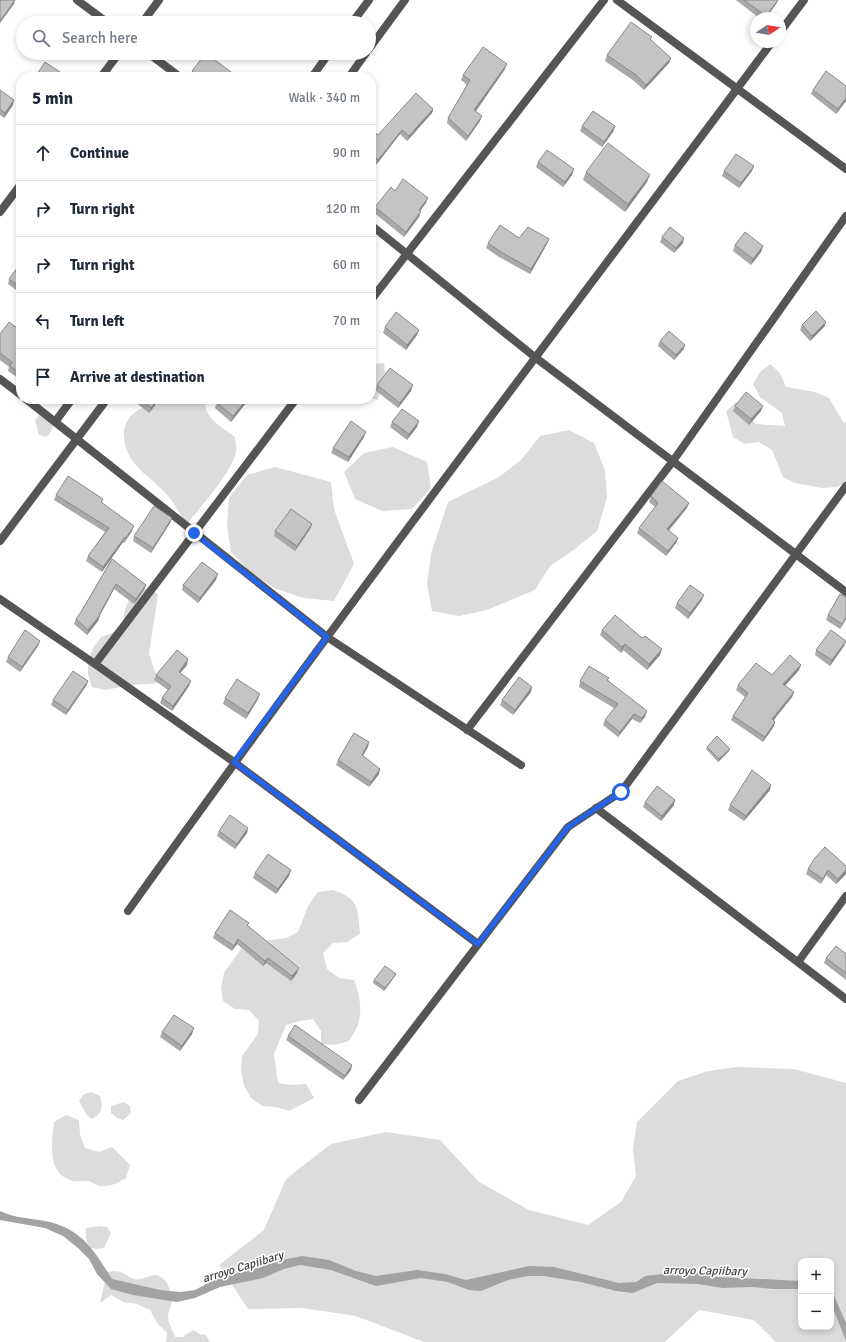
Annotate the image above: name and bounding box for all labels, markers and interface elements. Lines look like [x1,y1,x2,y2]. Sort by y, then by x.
north arrow [750,12,786,48]
search box [16,16,376,60]
icon: search [30,27,52,49]
text: Search here [62,29,138,47]
text: 5 min [32,88,73,109]
text: Walk · 340 m [289,90,360,106]
icon: ahead [32,142,54,164]
text: Continue [70,144,129,162]
text: 90 m [333,145,360,161]
icon: right [32,198,54,220]
text: Turn right [70,200,135,218]
text: 120 m [326,201,360,217]
icon: right [32,254,54,276]
text: Turn right [70,256,135,274]
text: 60 m [333,257,360,273]
icon: left [32,310,54,332]
text: Turn left [70,312,124,330]
text: 70 m [333,313,360,329]
icon: arrive [32,366,54,388]
text: Arrive at destination [70,368,205,386]
route end [185,524,203,542]
route start [612,783,630,801]
water label: arroyo Capiibary [201,1247,287,1286]
map controls [798,1258,834,1330]
button: + [798,1258,834,1294]
water label: arroyo Capiibary [663,1263,748,1279]
button: − [798,1294,834,1330]

